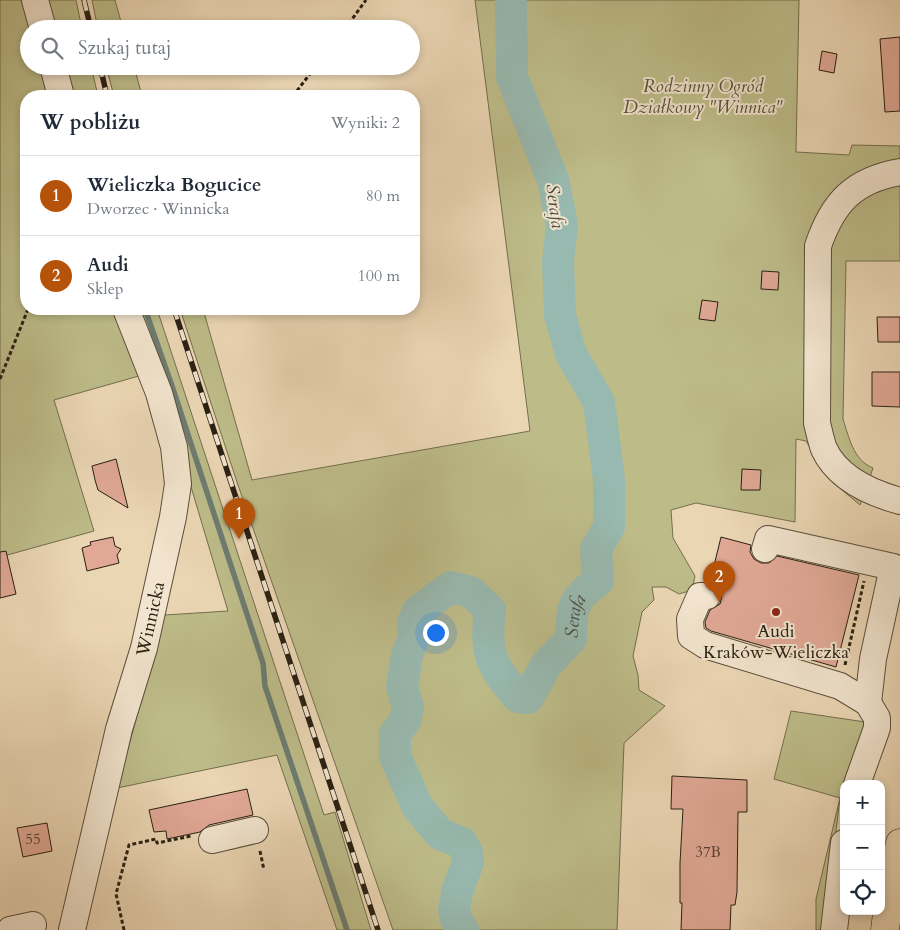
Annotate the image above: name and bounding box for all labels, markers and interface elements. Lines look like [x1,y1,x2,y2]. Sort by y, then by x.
search box [20,20,420,75]
icon: search [38,34,66,62]
text: Szukaj tutaj [78,35,171,61]
park label: Rodzinny Ogród Działkowy "Winnica" [623,74,783,120]
text: W pobliżu [40,108,141,137]
text: Wyniki: 2 [331,112,400,134]
text: Wieliczka Bogucice [87,172,261,198]
water label: Serafa [539,182,571,231]
text: 1 [52,185,60,207]
text: 80 m [366,185,400,207]
text: Dworzec · Winnicka [87,198,229,220]
text: Audi [87,252,129,278]
text: 2 [52,265,60,287]
text: 100 m [358,265,400,287]
text: Sklep [87,278,123,300]
pin: 1 [223,498,255,539]
pin: 2 [703,561,735,602]
street label: Winnicka [130,579,171,660]
water label: Serafa [559,588,593,639]
marker: Audi Kraków-Wieliczka [770,606,782,618]
place label: Audi Kraków-Wieliczka [703,619,849,665]
your location [423,620,449,646]
map controls [840,780,885,915]
button: + [840,780,885,825]
button: − [840,825,885,870]
house number: 55 [25,829,41,849]
house number: 37B [695,842,721,862]
button: locate [840,870,885,915]

